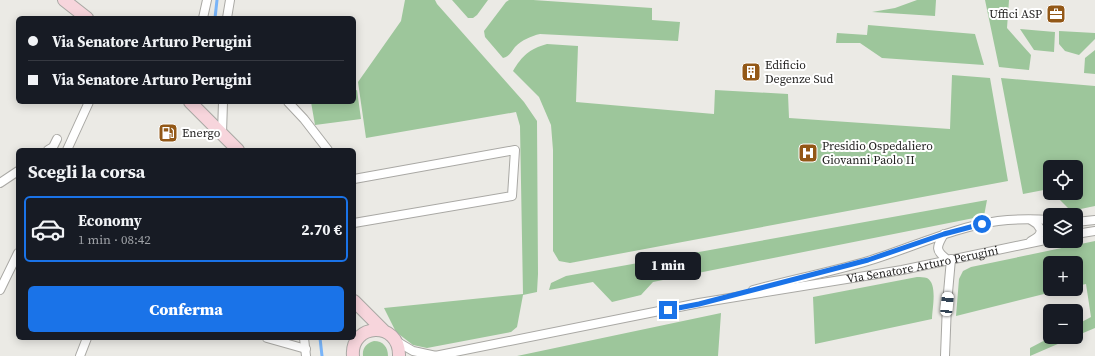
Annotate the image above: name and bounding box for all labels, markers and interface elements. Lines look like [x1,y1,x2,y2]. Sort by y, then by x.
office icon: Uffici ASP [1045,3,1067,25]
place label: Uffici ASP [989,6,1042,22]
text: Via Senatore Arturo Perugini [52,31,252,52]
place label: Edificio Degenze Sud [765,57,833,87]
building icon: Edificio Degenze Sud [740,61,762,83]
text: Via Senatore Arturo Perugini [52,69,252,90]
fuel station icon: Energo [157,122,179,144]
place label: Energo [182,125,221,141]
place label: Presidio Ospedaliero Giovanni Paolo II [822,138,933,168]
hospital icon: Presidio Ospedaliero Giovanni Paolo II [797,142,819,164]
text: Scegli la corsa [28,159,145,184]
map controls [1043,160,1083,344]
button: locate [1043,160,1083,200]
button: layers [1043,208,1083,248]
text: Economy [78,210,142,231]
icon: car [30,211,66,247]
route start [973,215,991,233]
text: 2.70 € [301,219,342,240]
text: 1 min · 08:42 [78,231,151,248]
street label: Via Senatore Arturo Perugini [845,242,1000,287]
callout: 1 min [635,252,701,280]
button: + [1043,256,1083,296]
text: 1 min [651,257,685,274]
button: Conferma [28,286,344,332]
car [940,291,954,317]
route end [659,301,677,319]
button: − [1043,304,1083,344]

